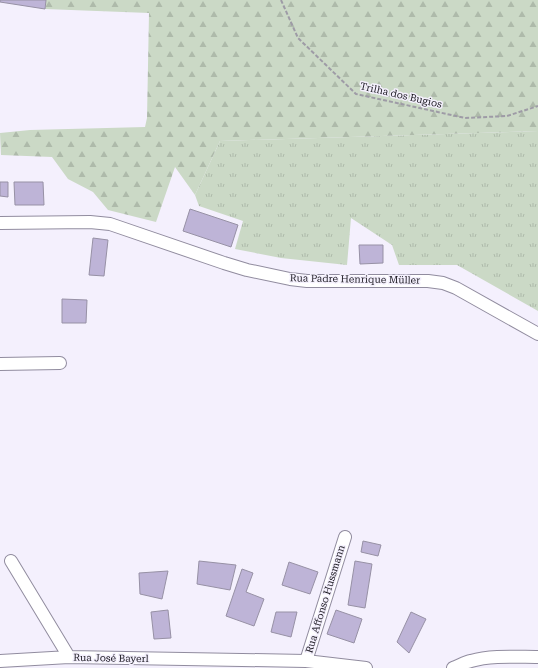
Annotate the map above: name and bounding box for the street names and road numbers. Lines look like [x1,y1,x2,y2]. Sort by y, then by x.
street label: Trilha dos Bugios [359,80,443,110]
street label: Rua Padre Henrique Müller [290,272,420,286]
street label: Rua Affonso Hussmann [303,543,347,654]
street label: Rua José Bayerl [73,652,149,664]

